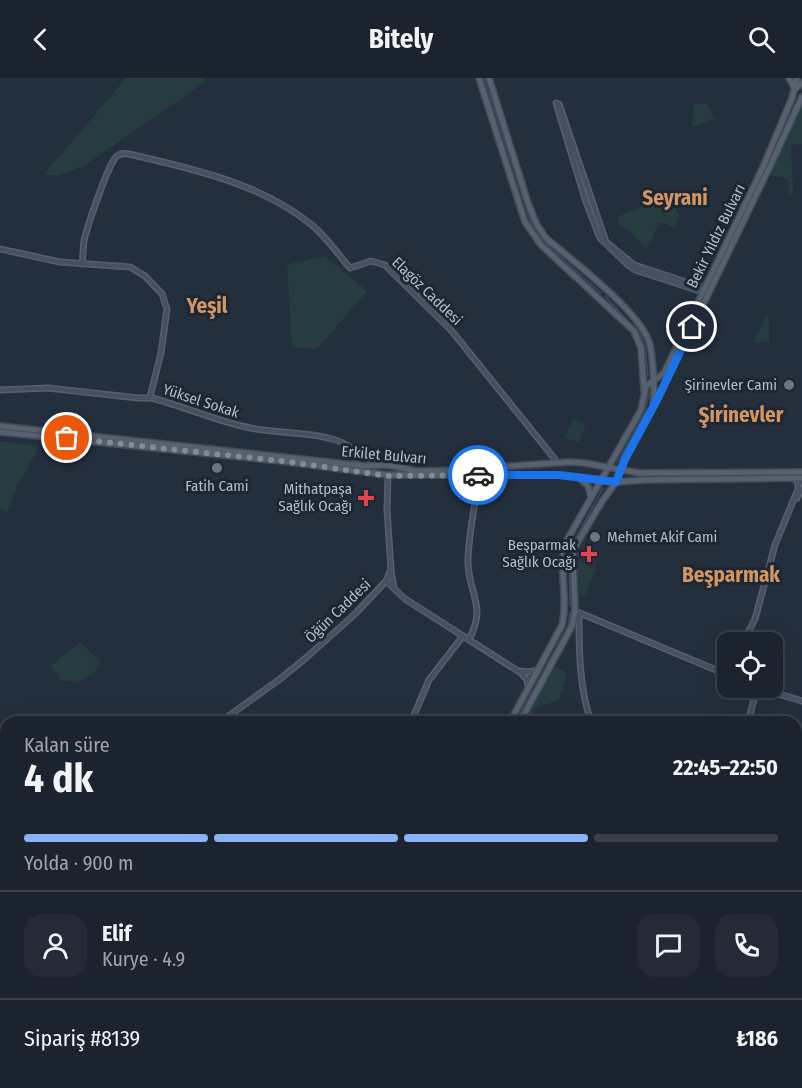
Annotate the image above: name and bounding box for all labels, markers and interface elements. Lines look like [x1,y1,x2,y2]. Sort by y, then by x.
icon: back [24,23,57,56]
text: Bitely [369,23,433,55]
icon: search [745,23,778,56]
street label: Bekir Yıldız Bulvarı [683,181,749,291]
district label: Seyrani [642,185,708,211]
street label: Elagöz Caddesi [388,253,466,329]
district label: Yeşil [185,293,228,319]
pin [666,301,717,352]
icon: home [675,310,708,343]
place label: Şirinevler Cami [685,376,777,394]
marker: Şirinevler Cami [782,378,796,392]
street label: Yüksel Sokak [161,380,241,422]
district label: Şirinevler [699,402,784,428]
pin [41,412,92,463]
icon: bag [50,421,83,454]
street label: Erkilet Bulvarı [341,442,427,468]
courier [448,445,508,505]
icon: car [462,459,495,492]
marker: Fatih Cami [210,461,224,475]
place label: Fatih Cami [185,477,249,495]
place label: Mithatpaşa Sağlık Ocağı [278,480,352,515]
marker: Mithatpaşa Sağlık Ocağı [357,489,375,507]
place label: Mehmet Akif Cami [607,528,717,546]
marker: Mehmet Akif Cami [588,530,602,544]
place label: Beşparmak Sağlık Ocağı [502,536,576,571]
marker: Beşparmak Sağlık Ocağı [580,545,598,563]
district label: Beşparmak [682,562,780,588]
street label: Öğün Caddesi [302,575,374,647]
map controls [717,632,783,698]
button: locate [717,632,783,698]
text: Kalan süre [24,733,110,757]
text: 22:45–22:50 [673,754,778,781]
text: 4 dk [24,756,93,802]
text: Yolda · 900 m [24,851,133,875]
button: person [24,914,87,977]
button: chat [637,914,700,977]
button: phone [715,914,778,977]
text: Elif [102,920,131,947]
text: Kurye · 4.9 [102,947,185,971]
text: Sipariş #8139 [24,1025,140,1052]
text: ₺186 [736,1025,778,1052]

